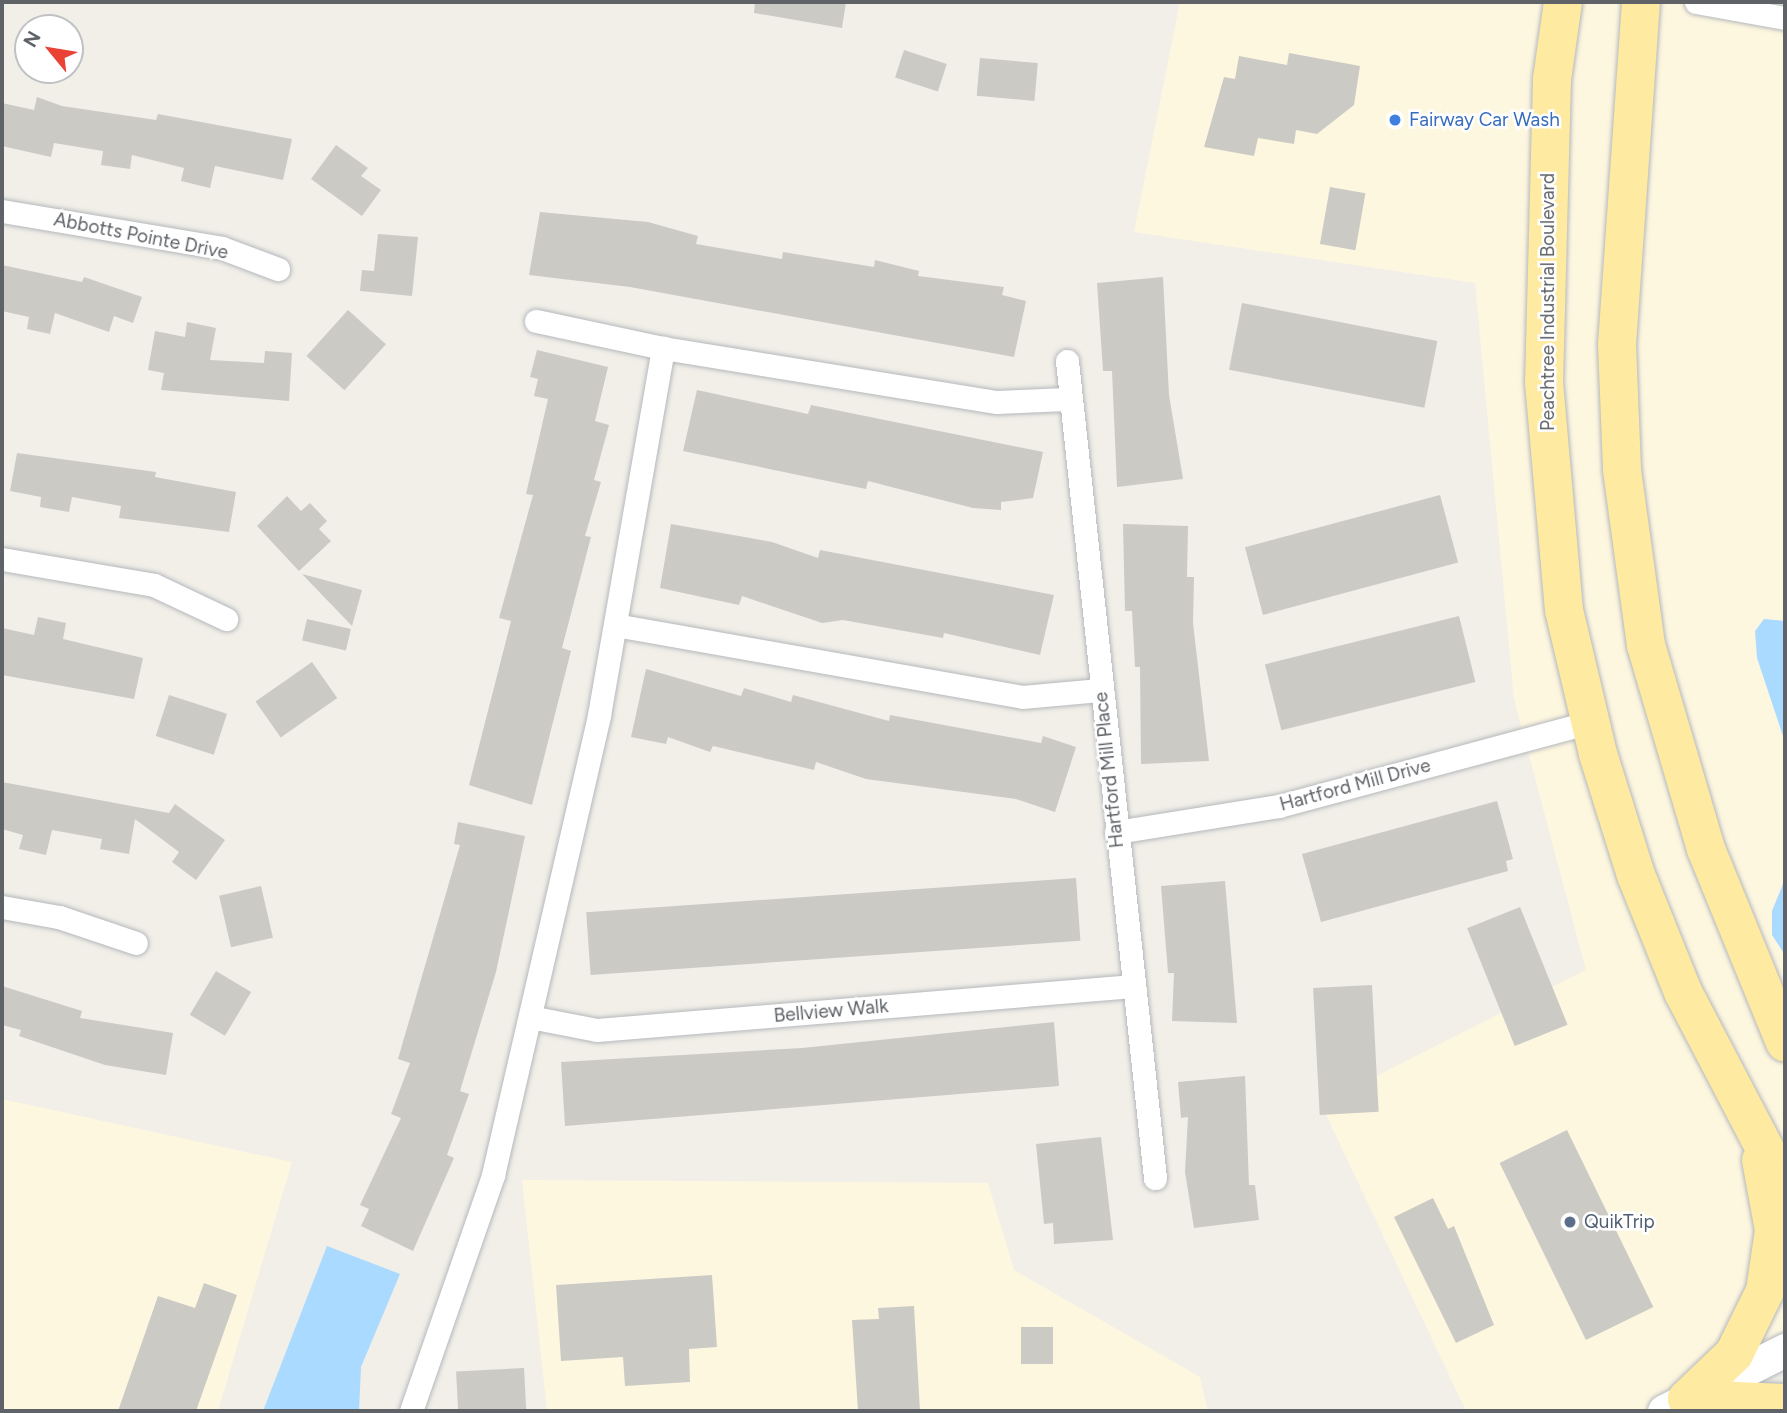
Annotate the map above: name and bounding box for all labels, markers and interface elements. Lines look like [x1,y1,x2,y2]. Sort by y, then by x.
north arrow [14,14,84,84]
text: N [18,27,46,51]
place label: Fairway Car Wash [1409,109,1560,131]
marker: Fairway Car Wash [1387,112,1403,128]
street label: Peachtree Industrial Boulevard [1537,173,1559,431]
street label: Abbotts Pointe Drive [52,208,230,264]
street label: Hartford Mill Place [1089,691,1129,849]
street label: Hartford Mill Drive [1277,754,1433,816]
street label: Bellview Walk [773,995,889,1027]
place label: QuikTrip [1584,1211,1655,1233]
marker: QuikTrip [1562,1214,1578,1230]

